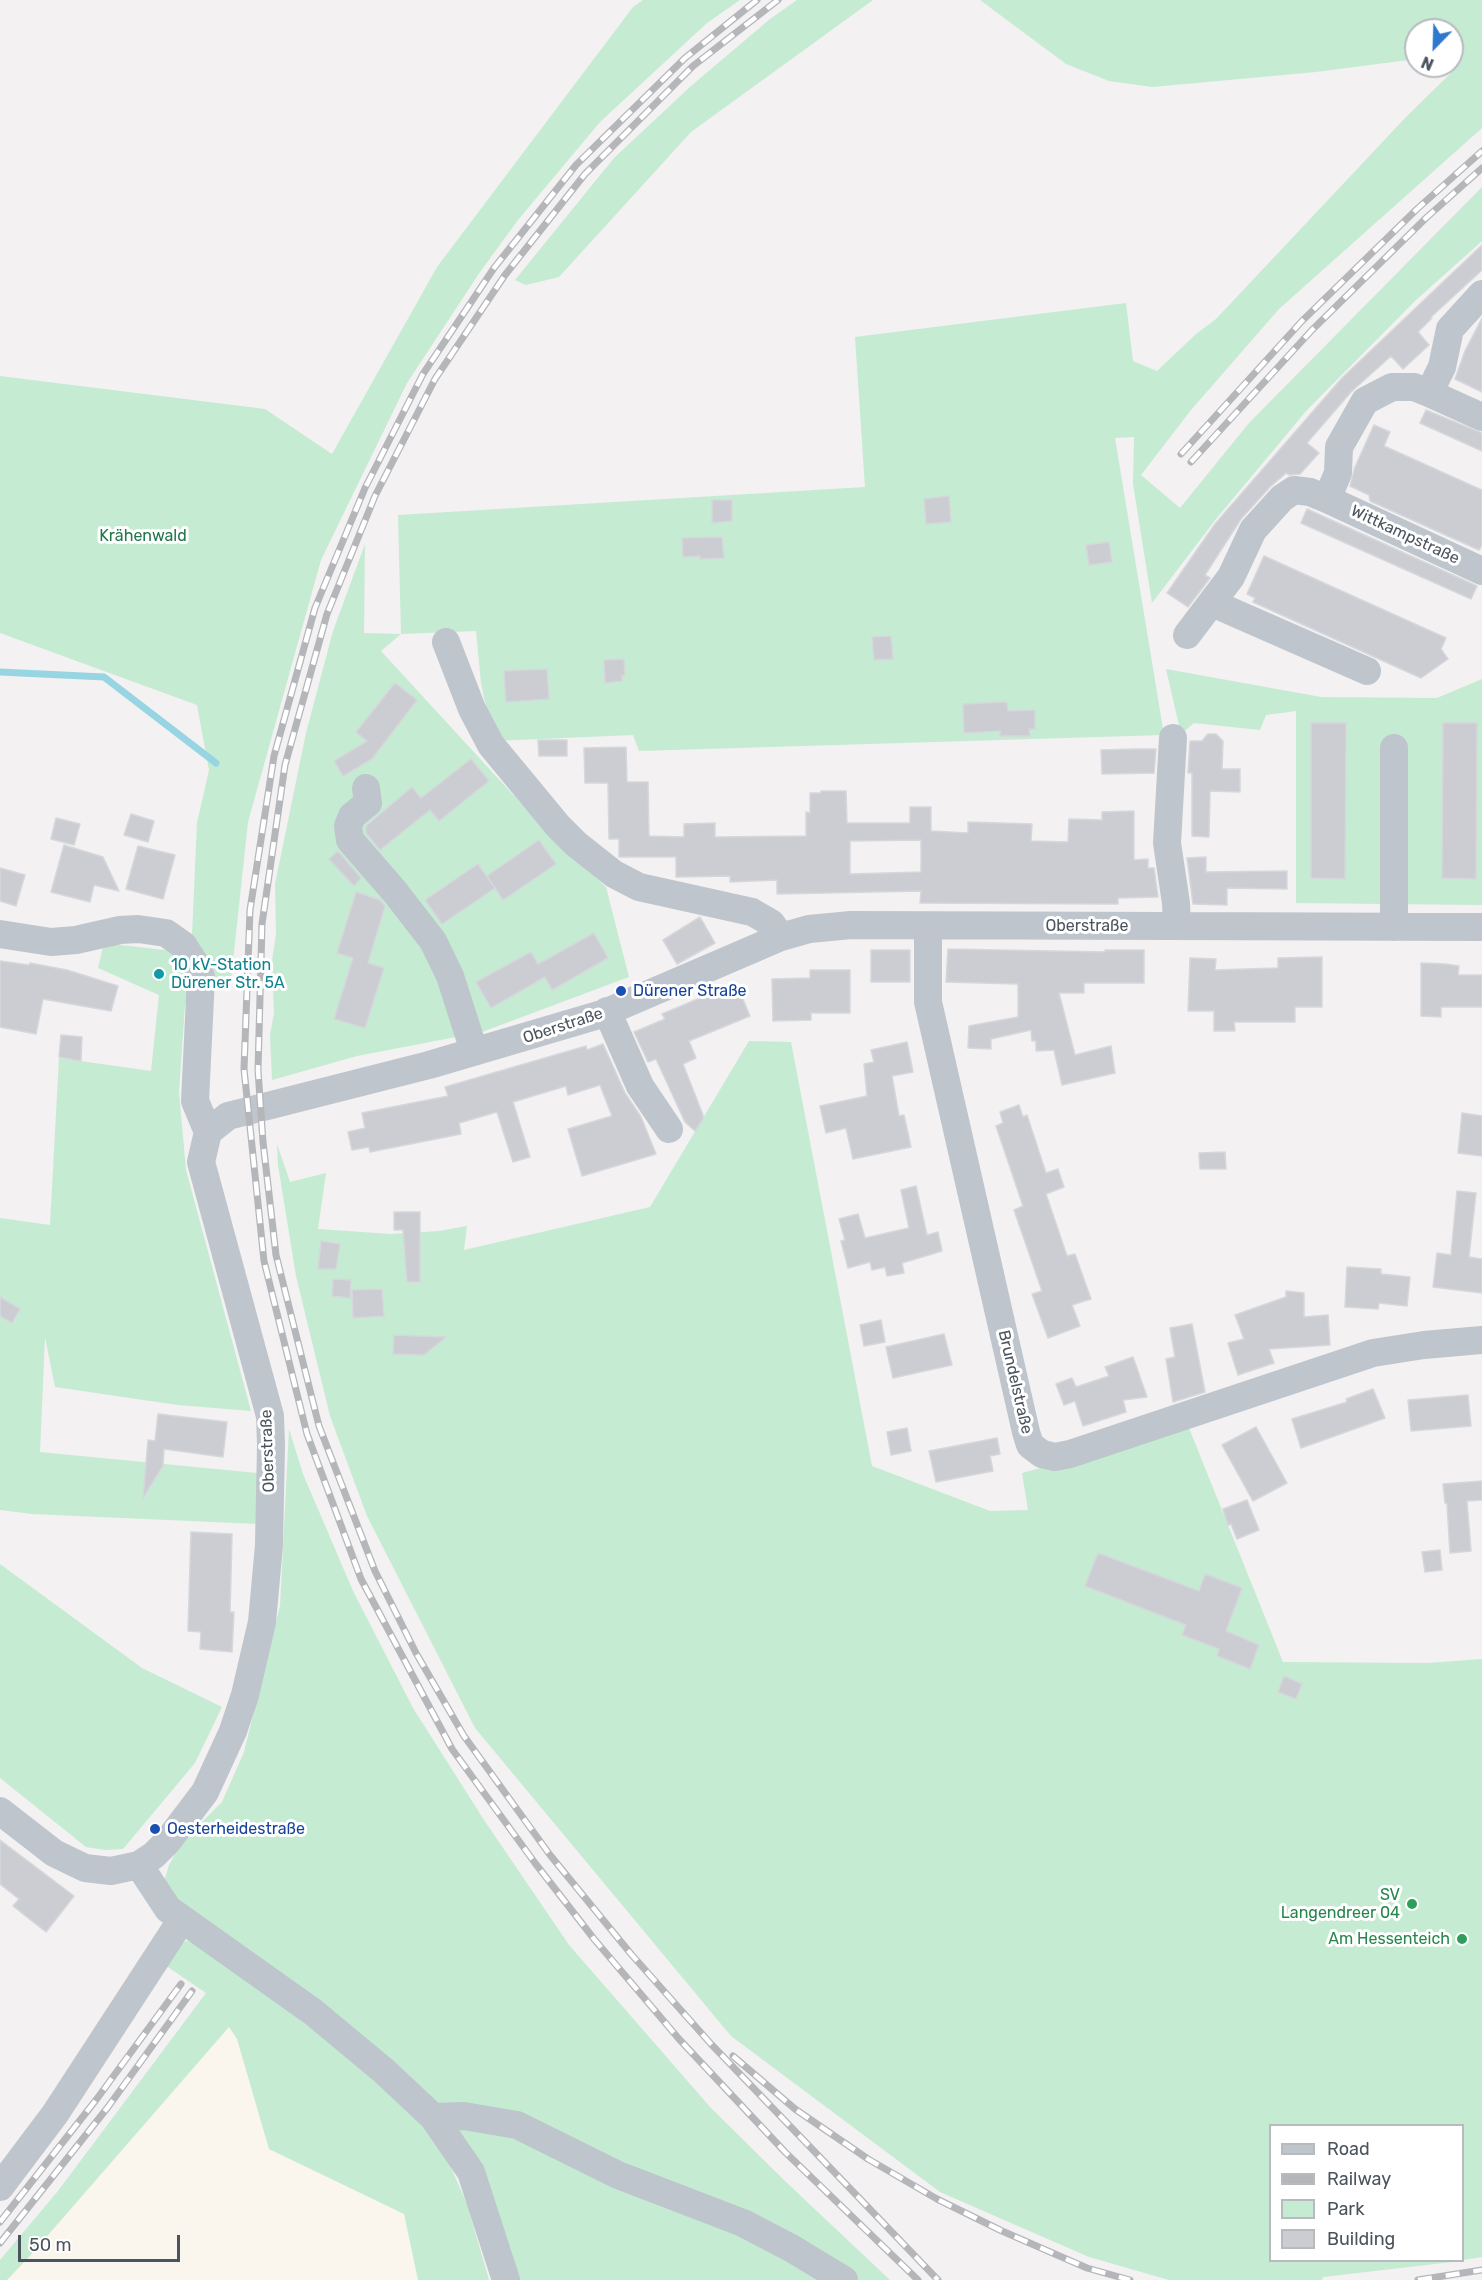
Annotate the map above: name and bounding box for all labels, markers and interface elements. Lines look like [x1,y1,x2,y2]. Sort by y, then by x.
north arrow [1404,18,1464,78]
text: N [1419,52,1437,74]
street label: Wittkampstraße [1348,501,1462,569]
park label: Krähenwald [99,526,187,546]
street label: Oberstraße [1046,916,1128,936]
place label: 10 kV-Station Dürener Str. 5A [171,955,285,993]
marker: 10 kV-Station Dürener Str. 5A [152,967,166,981]
place label: Dürener Straße [633,981,747,1001]
marker: Dürener Straße [614,984,628,998]
street label: Oberstraße [521,1004,605,1048]
street label: Brundelstraße [994,1328,1036,1436]
street label: Oberstraße [257,1409,279,1493]
place label: Oesterheidestraße [167,1819,305,1839]
marker: Oesterheidestraße [148,1822,162,1836]
place label: SV Langendreer 04 [1281,1885,1400,1923]
marker: SV Langendreer 04 [1405,1897,1419,1911]
place label: Am Hessenteich [1328,1929,1450,1949]
marker: Am Hessenteich [1455,1932,1469,1946]
legend [1269,2124,1464,2262]
text: Road [1327,2138,1370,2160]
text: Railway [1327,2168,1391,2190]
text: Park [1327,2198,1364,2220]
scale bar [21,2223,183,2261]
text: Building [1327,2228,1395,2250]
text: 50 m [29,2234,72,2256]

